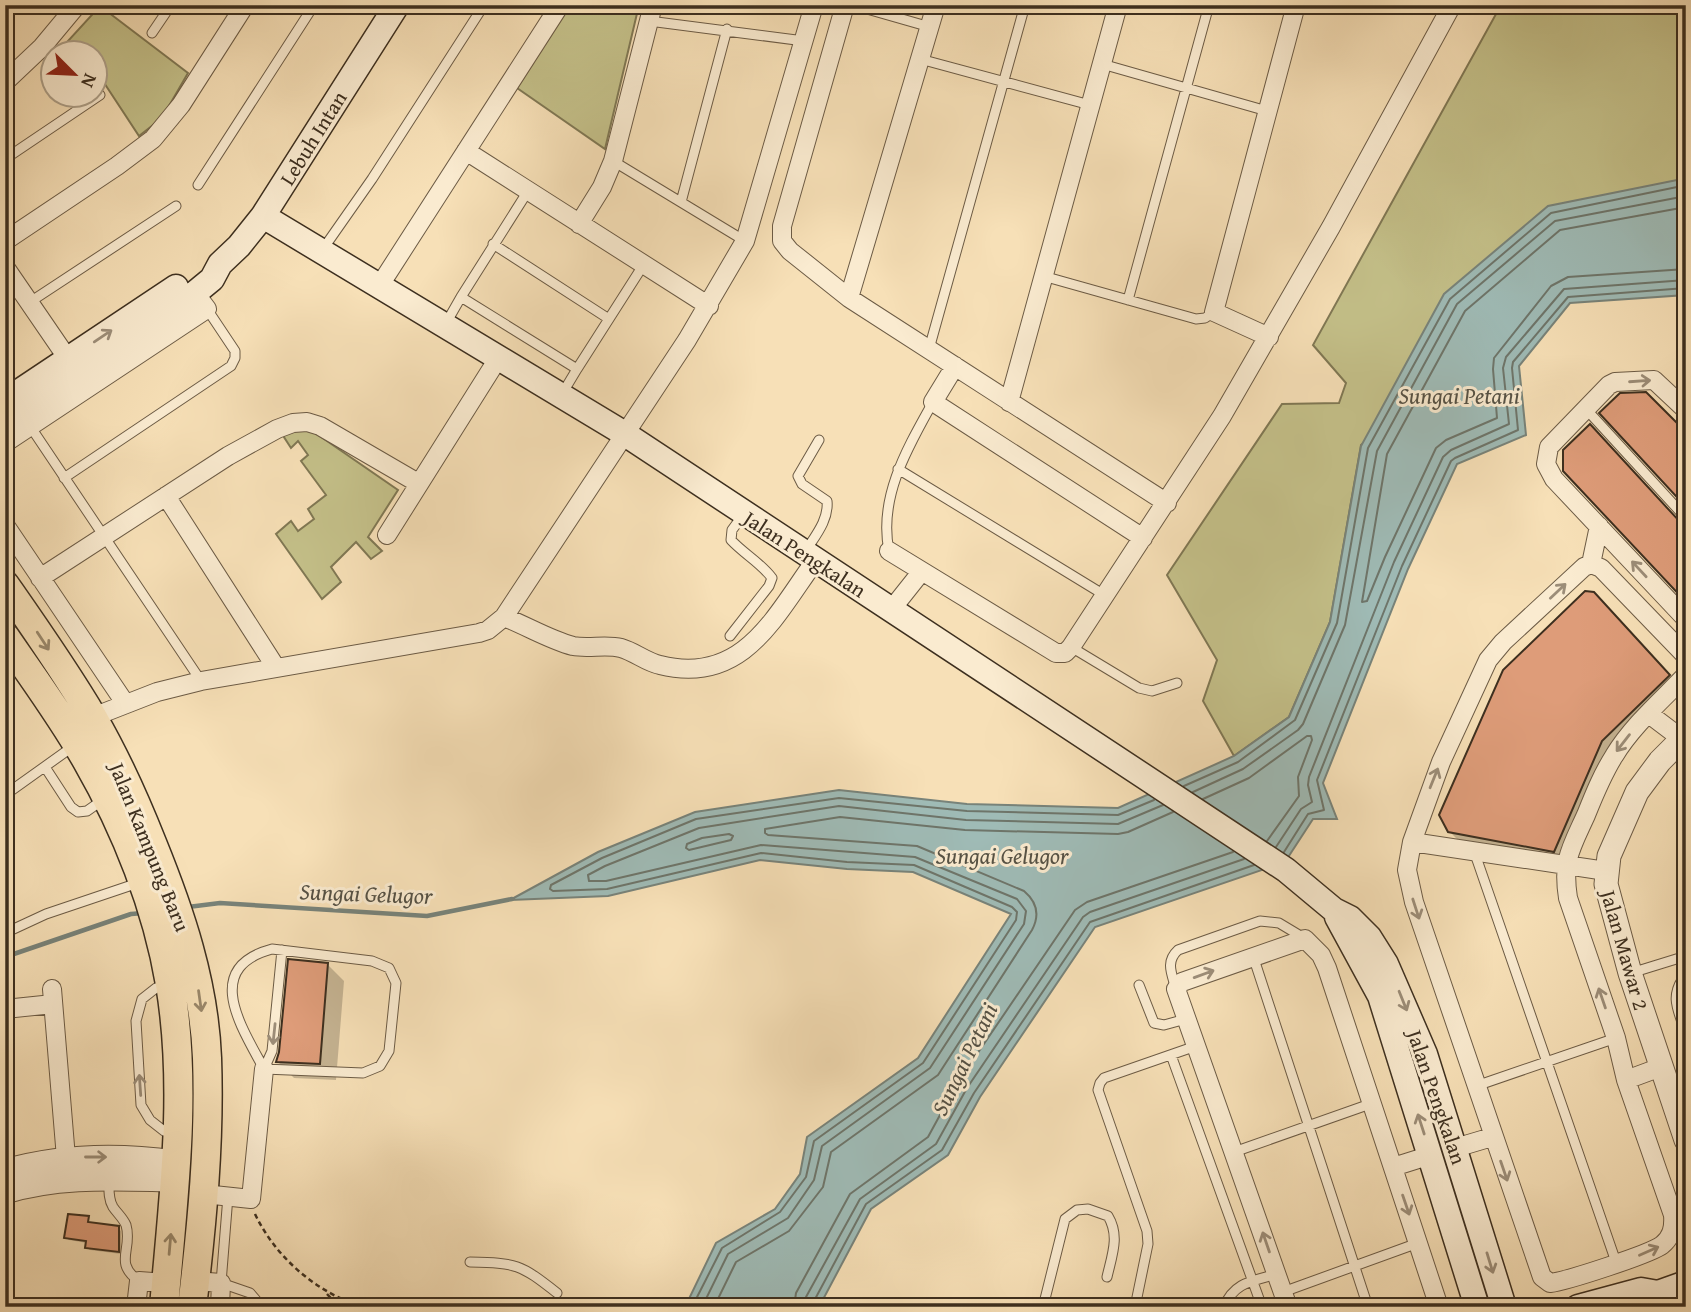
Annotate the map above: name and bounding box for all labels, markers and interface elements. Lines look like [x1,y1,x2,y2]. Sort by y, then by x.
north arrow [38,38,108,108]
text: N [74,69,105,93]
street label: Lebuh Intan [272,85,354,191]
one-way arrow [93,329,112,344]
one-way arrow [1629,374,1652,387]
water label: Sungai Petani [1398,379,1520,412]
street label: Jalan Pengkalan [735,501,872,605]
one-way arrow [1631,560,1647,578]
one-way arrow [1549,583,1566,600]
one-way arrow [36,631,51,650]
one-way arrow [1616,733,1631,752]
street label: Jalan Kampung Baru [101,755,198,937]
one-way arrow [1429,767,1442,789]
water label: Sungai Gelugor [935,839,1070,872]
water label: Sungai Gelugor [299,874,434,912]
street label: Jalan Mawar 2 [1592,883,1657,1014]
one-way arrow [1411,897,1423,919]
one-way arrow [1192,967,1214,979]
one-way arrow [1595,988,1607,1010]
one-way arrow [193,989,206,1012]
one-way arrow [1397,989,1410,1011]
water label: Sungai Petani [923,997,1005,1121]
one-way arrow [267,1023,280,1045]
street label: Jalan Pengkalan [1399,1023,1475,1169]
one-way arrow [133,1075,146,1097]
one-way arrow [1414,1114,1426,1136]
one-way arrow [85,1150,108,1164]
one-way arrow [1499,1159,1511,1181]
one-way arrow [1401,1194,1413,1216]
one-way arrow [1259,1232,1271,1254]
one-way arrow [164,1233,177,1255]
one-way arrow [1638,1244,1659,1257]
one-way arrow [1485,1251,1498,1273]

